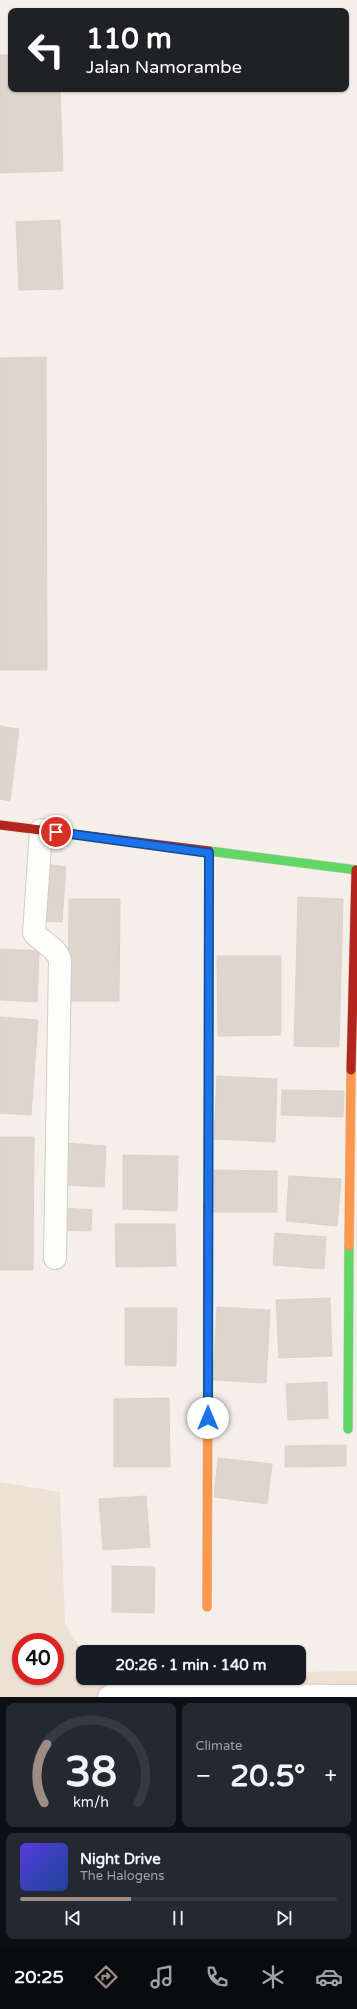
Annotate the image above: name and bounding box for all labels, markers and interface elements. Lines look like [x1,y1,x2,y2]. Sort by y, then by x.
text: 110 m [86,22,172,56]
icon: left [20,24,72,76]
text: Jalan Namorambe [86,56,242,78]
pin [39,815,73,849]
icon: arrive [45,821,67,843]
position arrow [187,1397,229,1439]
speed limit sign: 40 [12,1633,64,1685]
text: 20:26 · 1 min · 140 m [116,1656,266,1674]
text: Climate [196,1738,242,1754]
text: 38 [65,1748,117,1798]
text: 20.5° [230,1758,305,1795]
text: − [196,1763,211,1789]
text: + [325,1763,337,1789]
text: km/h [73,1794,109,1811]
text: Night Drive [80,1850,161,1868]
text: The Halogens [80,1868,164,1884]
icon: previous [62,1907,84,1929]
icon: pause [167,1907,189,1929]
icon: next [273,1907,295,1929]
icon: directions [92,1963,120,1991]
icon: music [148,1963,176,1991]
icon: phone [203,1963,231,1991]
icon: climate [259,1963,287,1991]
icon: car [315,1963,343,1991]
text: 20:25 [14,1966,64,1988]

